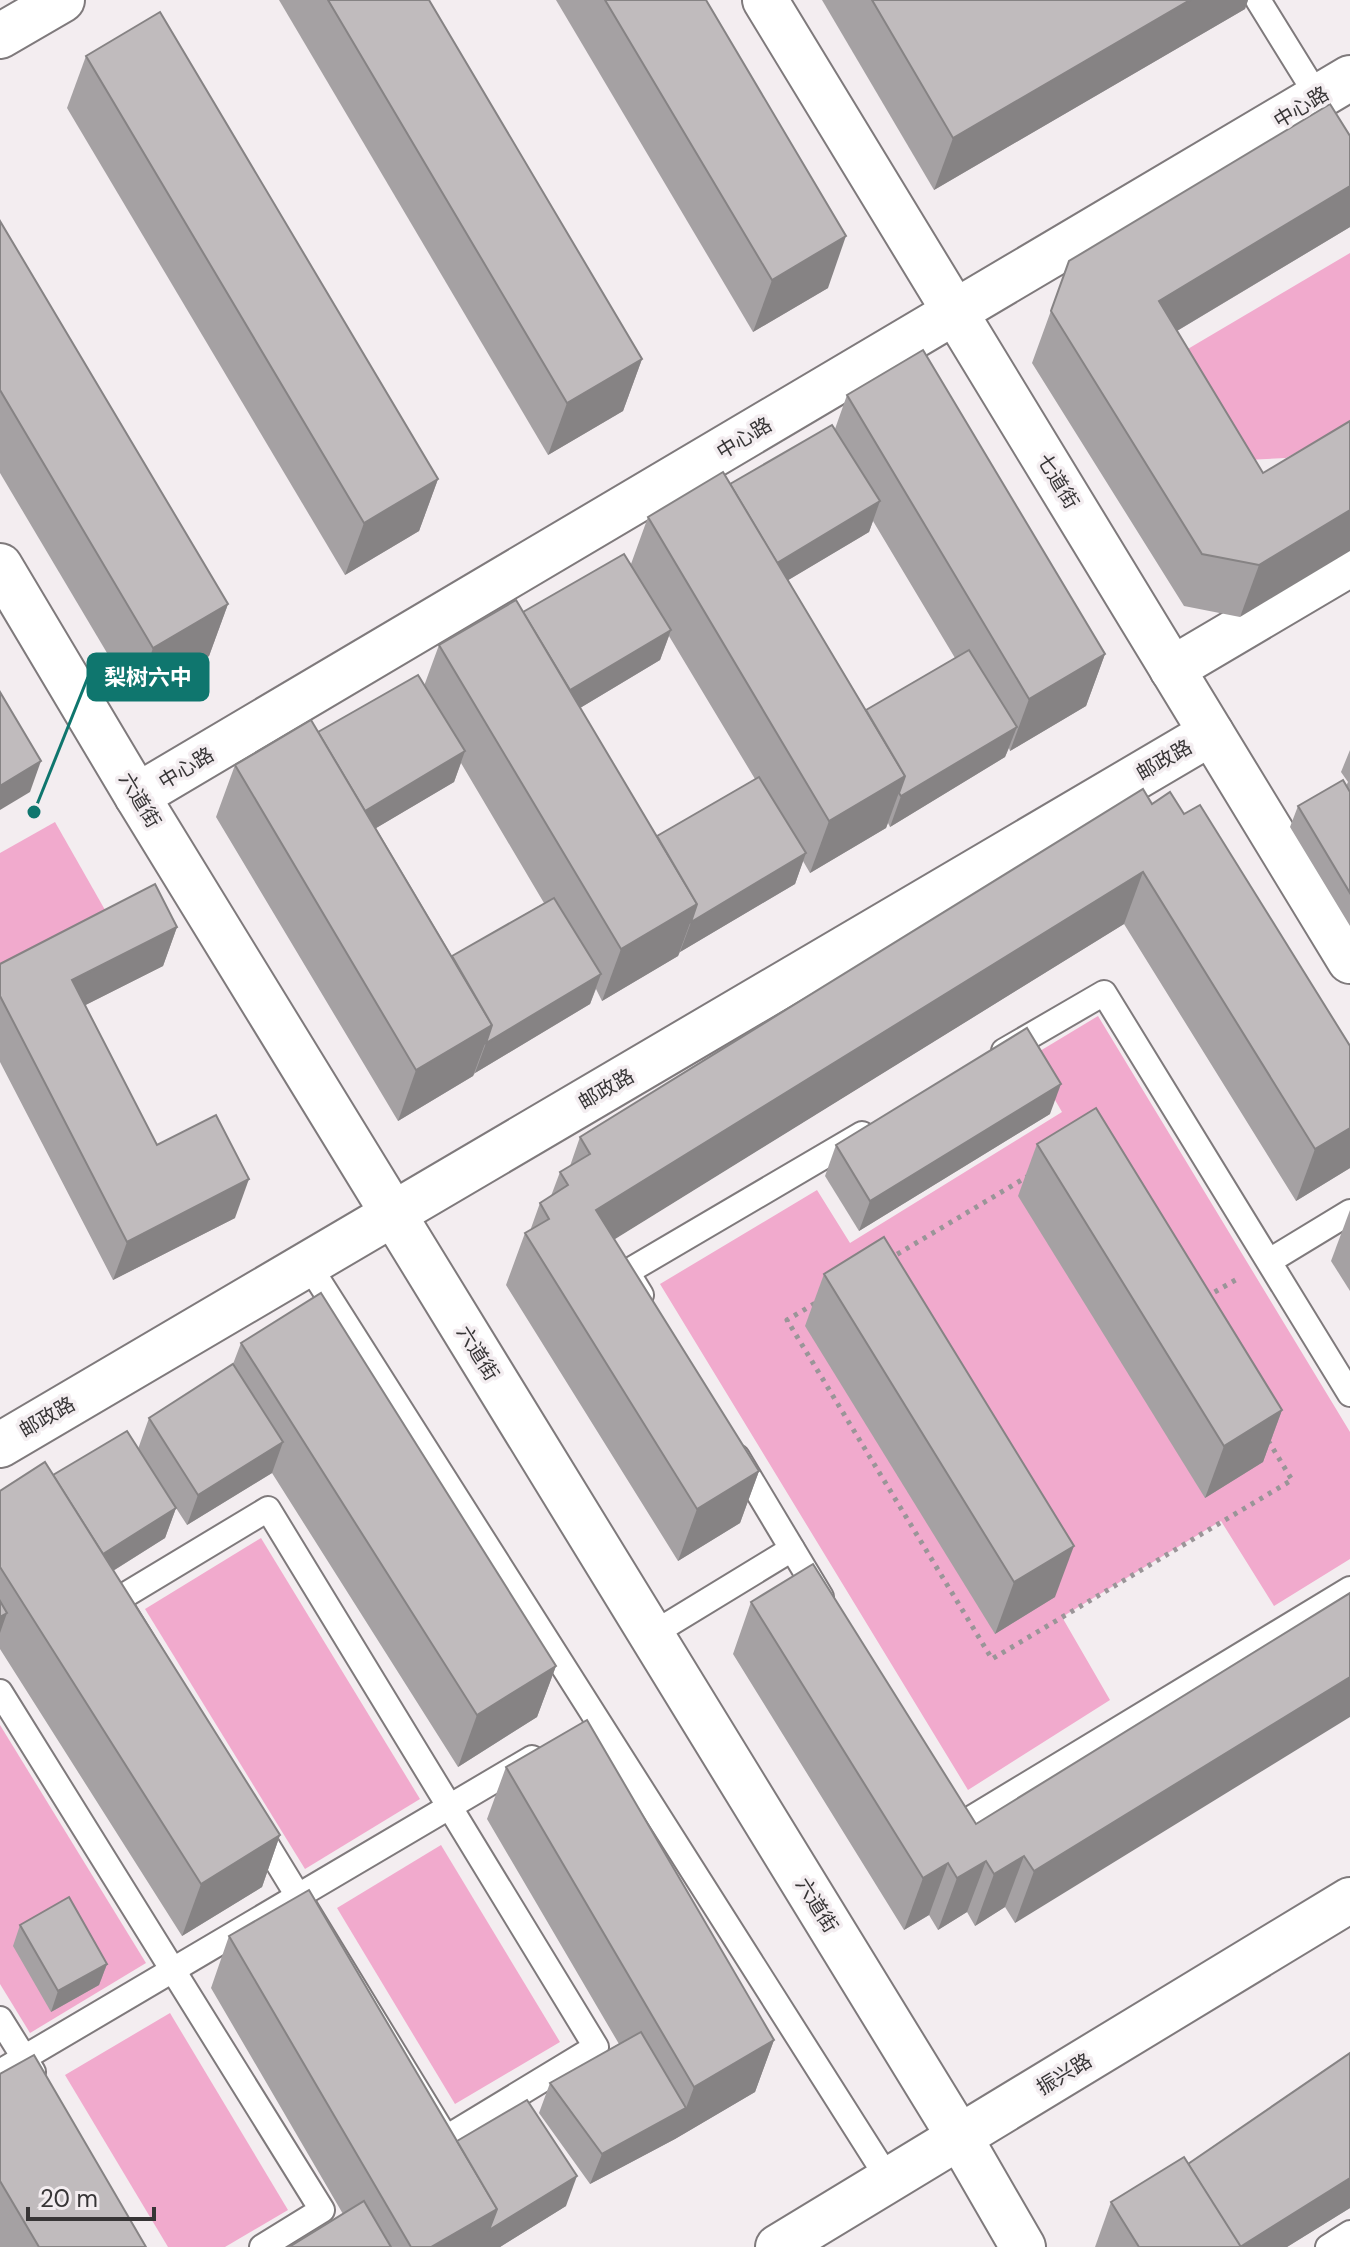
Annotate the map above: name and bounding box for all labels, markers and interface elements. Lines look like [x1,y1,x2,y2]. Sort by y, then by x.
street label: 中心路 [1269,80,1333,134]
street label: 中心路 [712,411,776,465]
street label: 七道街 [1031,449,1085,513]
callout: 梨树六中 [88,654,208,700]
text: 梨树六中 [104,663,192,692]
street label: 邮政路 [1132,734,1196,786]
street label: 中心路 [154,741,218,795]
street label: 六道街 [113,768,167,832]
street label: 邮政路 [574,1063,638,1115]
street label: 六道街 [451,1321,505,1385]
street label: 邮政路 [15,1391,79,1443]
street label: 六道街 [790,1873,844,1937]
street label: 振兴路 [1032,2047,1096,2101]
scale bar [28,2171,154,2221]
text: 20 m [40,2183,98,2214]

